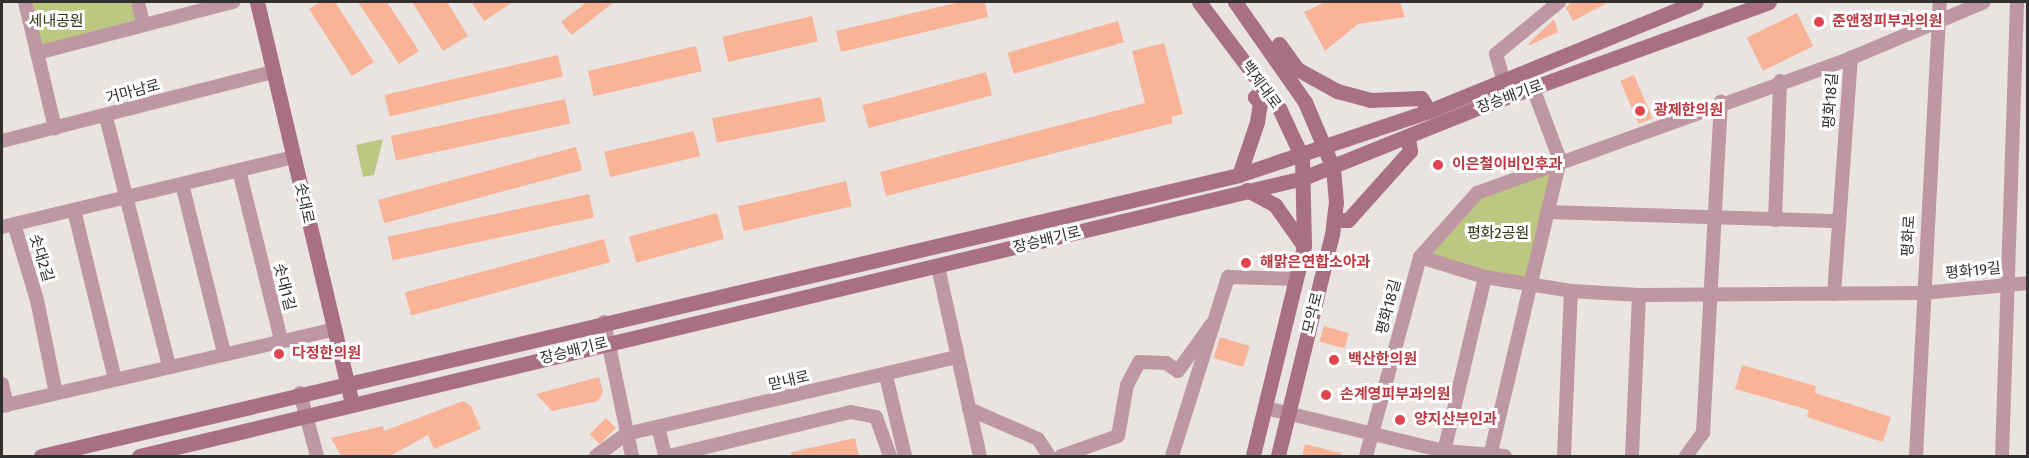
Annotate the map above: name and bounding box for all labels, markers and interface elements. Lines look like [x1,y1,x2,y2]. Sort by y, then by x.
park label: 세내공원 [28,13,84,31]
marker: 준앤정피부과의원 [1810,13,1828,31]
place label: 준앤정피부과의원 [1832,13,1942,31]
street label: 백제대로 [1237,57,1285,113]
street label: 평화18길 [1820,72,1842,130]
street label: 거마남로 [104,76,162,108]
street label: 장승배기로 [1475,77,1545,117]
marker: 광제한의원 [1631,102,1649,120]
place label: 광제한의원 [1654,102,1723,120]
marker: 이은철이비인후과 [1429,156,1447,174]
place label: 이은철이비인후과 [1452,156,1562,174]
street label: 솟대로 [291,181,317,225]
street label: 평화로 [1899,215,1919,257]
street label: 장승배기로 [1011,223,1083,257]
park label: 평화2공원 [1467,225,1529,243]
street label: 솟대2길 [25,232,57,284]
marker: 해맑은연합소아과 [1237,254,1255,272]
place label: 해맑은연합소아과 [1260,254,1370,272]
street label: 평화19길 [1944,259,2002,283]
street label: 솟대1길 [269,262,299,312]
street label: 평화18길 [1373,278,1405,336]
street label: 모악로 [1299,291,1327,335]
street label: 장승배기로 [538,334,610,368]
marker: 다정한의원 [270,345,288,363]
place label: 다정한의원 [292,345,361,363]
marker: 백산한의원 [1325,351,1343,369]
place label: 백산한의원 [1348,351,1417,369]
street label: 맏내로 [767,368,811,394]
marker: 손계영피부과의원 [1317,386,1335,404]
place label: 손계영피부과의원 [1340,386,1450,404]
marker: 양지산부인과 [1391,411,1409,429]
place label: 양지산부인과 [1414,411,1497,429]

